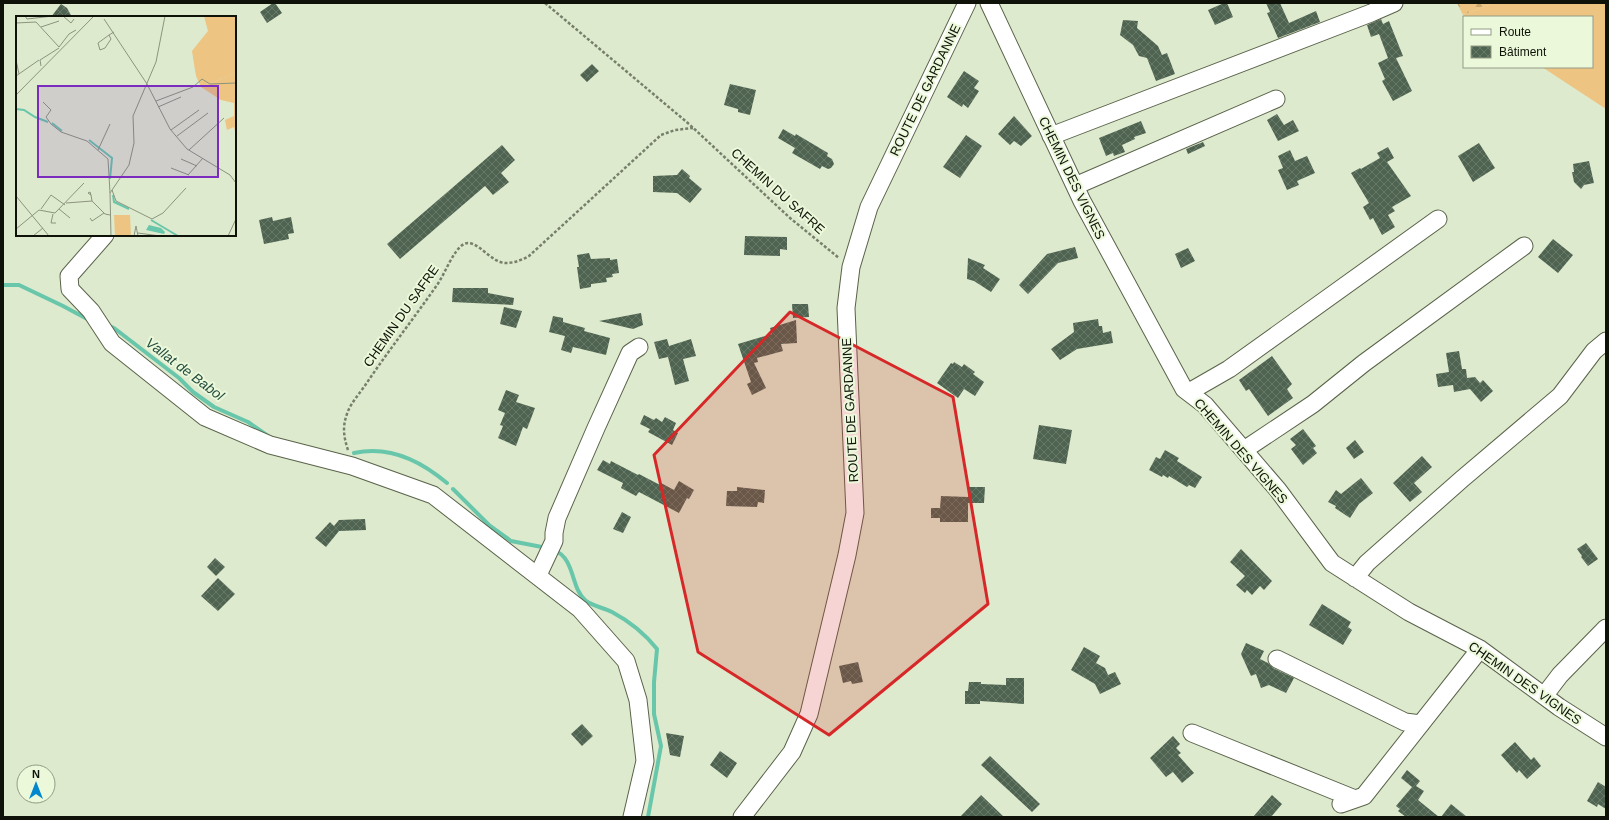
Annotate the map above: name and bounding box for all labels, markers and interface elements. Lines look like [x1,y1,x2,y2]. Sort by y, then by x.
inset map [16,16,236,236]
legend [1463,16,1593,68]
street label: ROUTE DE GARDANNE [887,22,964,158]
text: Route [1499,25,1531,39]
text: Bâtiment [1499,45,1547,59]
street label: CHEMIN DES VIGNES [1036,114,1108,242]
street label: CHEMIN DU SAFRE [728,145,828,237]
street label: CHEMIN DU SAFRE [360,262,442,370]
water label: Vallat de Babol [143,334,228,404]
street label: ROUTE DE GARDANNE [839,337,861,483]
street label: CHEMIN DES VIGNES [1191,395,1291,507]
street label: CHEMIN DES VIGNES [1466,638,1585,728]
north arrow [16,764,56,804]
text: N [32,768,40,780]

